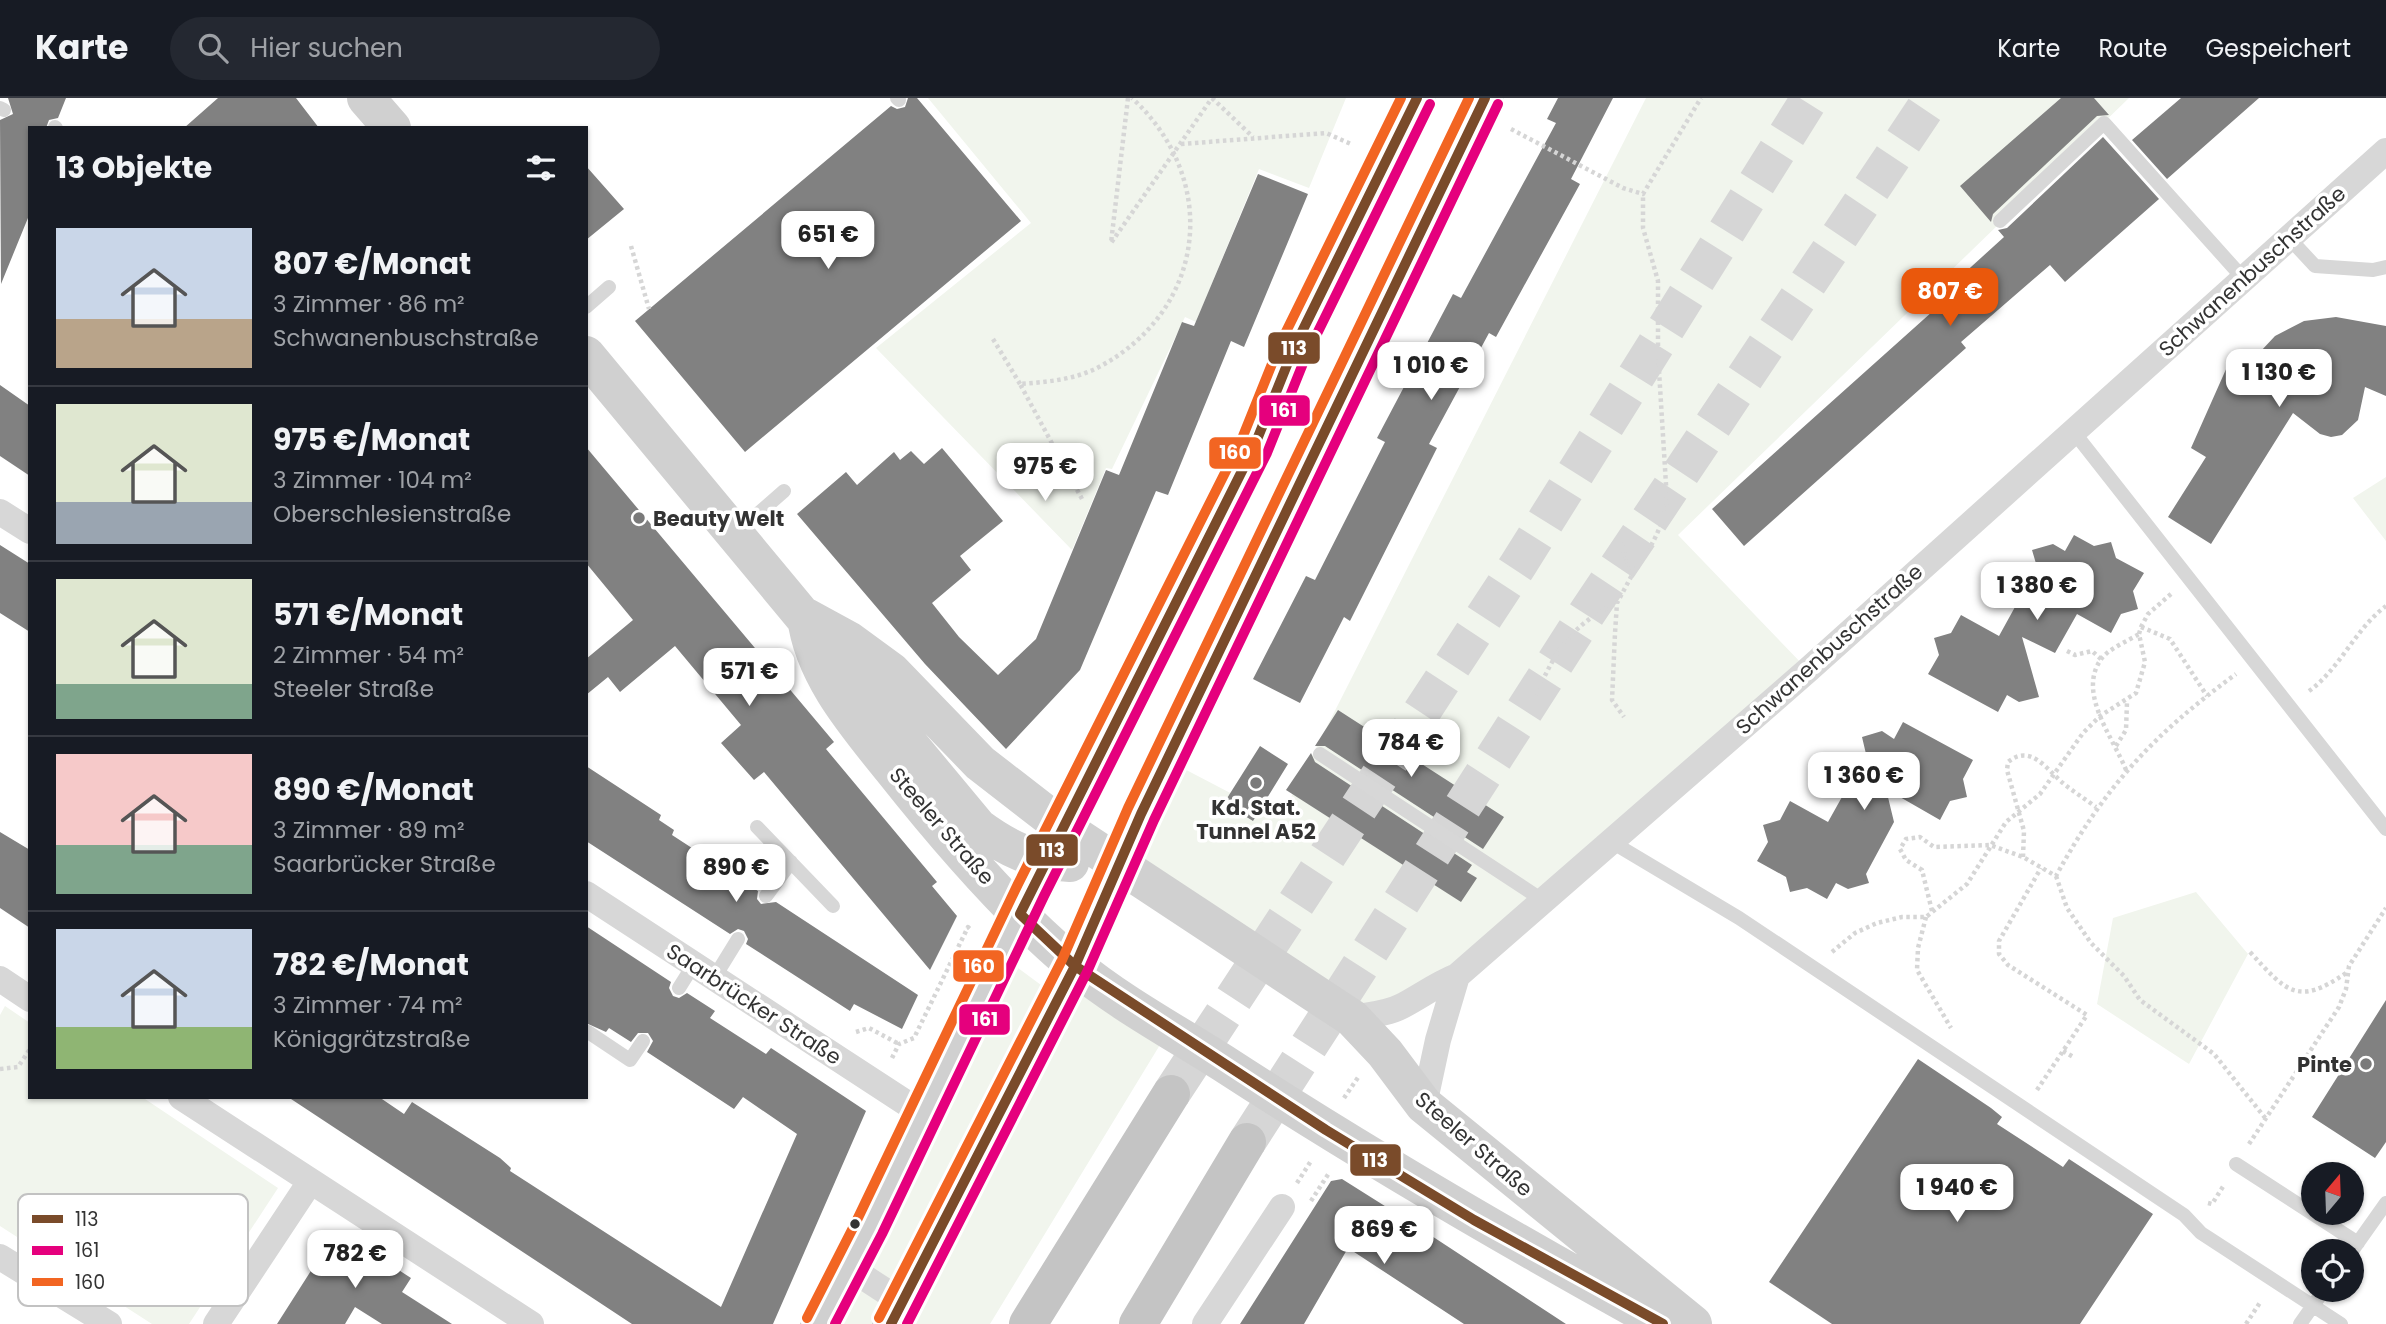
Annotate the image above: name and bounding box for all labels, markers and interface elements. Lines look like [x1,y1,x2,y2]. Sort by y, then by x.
search box [170,17,660,80]
text: Karte [35,24,128,71]
icon: search [194,29,232,67]
text: Hier suchen [250,30,403,66]
text: Karte [1997,32,2060,65]
text: Route [2098,32,2167,65]
text: Gespeichert [2205,32,2351,65]
text: 13 Objekte [56,146,212,189]
icon: filters [522,149,560,187]
street label: Schwanenbuschstraße [2152,179,2352,363]
pin: 651 € [779,212,877,271]
text: 651 € [797,218,859,250]
text: 807 €/Monat [273,242,471,285]
icon: home [112,256,196,340]
pin: 807 € [1901,268,1999,328]
text: 807 € [1917,275,1983,307]
text: 3 Zimmer · 86 m² [273,288,465,320]
text: Schwanenbuschstraße [273,322,539,354]
line badge: 113 [1267,331,1321,365]
text: 113 [1281,335,1307,362]
pin: 1 010 € [1366,342,1496,402]
text: 1 010 € [1393,349,1469,381]
pin: 1 130 € [2214,350,2344,409]
text: 1 130 € [2242,356,2316,388]
line badge: 161 [1258,394,1311,427]
text: 161 [1271,397,1297,424]
text: 975 €/Monat [273,418,470,461]
icon: home [112,432,196,516]
line badge: 160 [1208,436,1262,470]
text: 160 [1219,439,1251,466]
pin: 975 € [996,444,1094,503]
text: 975 € [1013,450,1077,482]
text: 3 Zimmer · 104 m² [273,464,472,496]
text: Oberschlesienstraße [273,498,511,530]
place label: Beauty Welt [653,504,784,533]
marker: Beauty Welt [631,510,647,526]
street label: Schwanenbuschstraße [1729,557,1929,741]
pin: 1 380 € [1972,562,2102,622]
text: 1 380 € [1997,569,2077,601]
text: 571 €/Monat [273,593,463,636]
icon: home [112,607,196,691]
text: 2 Zimmer · 54 m² [273,639,464,671]
pin: 571 € [700,648,798,708]
text: 571 € [719,655,779,687]
text: Steeler Straße [273,673,434,705]
pin: 784 € [1362,720,1460,779]
text: 784 € [1378,726,1444,758]
pin: 1 360 € [1799,752,1929,812]
text: 1 360 € [1824,759,1904,791]
street label: Steeler Straße [883,761,1001,891]
text: 890 €/Monat [273,768,474,811]
marker: Kd. Stat. Tunnel A52 [1248,775,1264,791]
icon: home [112,782,196,866]
place label: Kd. Stat. Tunnel A52 [1196,793,1316,846]
text: 3 Zimmer · 89 m² [273,814,465,846]
line badge: 113 [1025,833,1079,867]
text: 113 [1039,837,1065,864]
pin: 890 € [687,844,785,904]
text: Saarbrücker Straße [273,848,496,880]
text: 890 € [702,851,770,883]
street label: Saarbrücker Straße [661,936,847,1072]
text: 782 €/Monat [273,943,469,986]
line badge: 160 [952,949,1005,983]
text: 160 [963,953,995,980]
icon: home [112,957,196,1041]
text: 3 Zimmer · 74 m² [273,989,463,1021]
line badge: 161 [958,1003,1011,1036]
text: 161 [972,1006,998,1033]
text: Königgrätzstraße [273,1023,470,1055]
place label: Pinte [2297,1050,2352,1079]
marker: Pinte [2358,1056,2374,1072]
street label: Steeler Straße [1409,1085,1539,1203]
line badge: 113 [1349,1143,1402,1177]
text: 113 [1362,1147,1388,1174]
north arrow [2301,1162,2364,1225]
map controls [2301,1162,2364,1302]
pin: 1 940 € [1892,1164,2022,1224]
text: 1 940 € [1916,1171,1998,1203]
legend [18,1194,248,1306]
text: 113 [75,1206,98,1233]
pin: 869 € [1335,1206,1433,1266]
text: 869 € [1351,1213,1417,1245]
unlabelled marker [848,1217,862,1231]
pin: 782 € [306,1230,404,1290]
text: 161 [75,1237,99,1264]
text: 782 € [323,1237,387,1269]
button: locate [2301,1239,2364,1302]
text: 160 [75,1269,105,1296]

